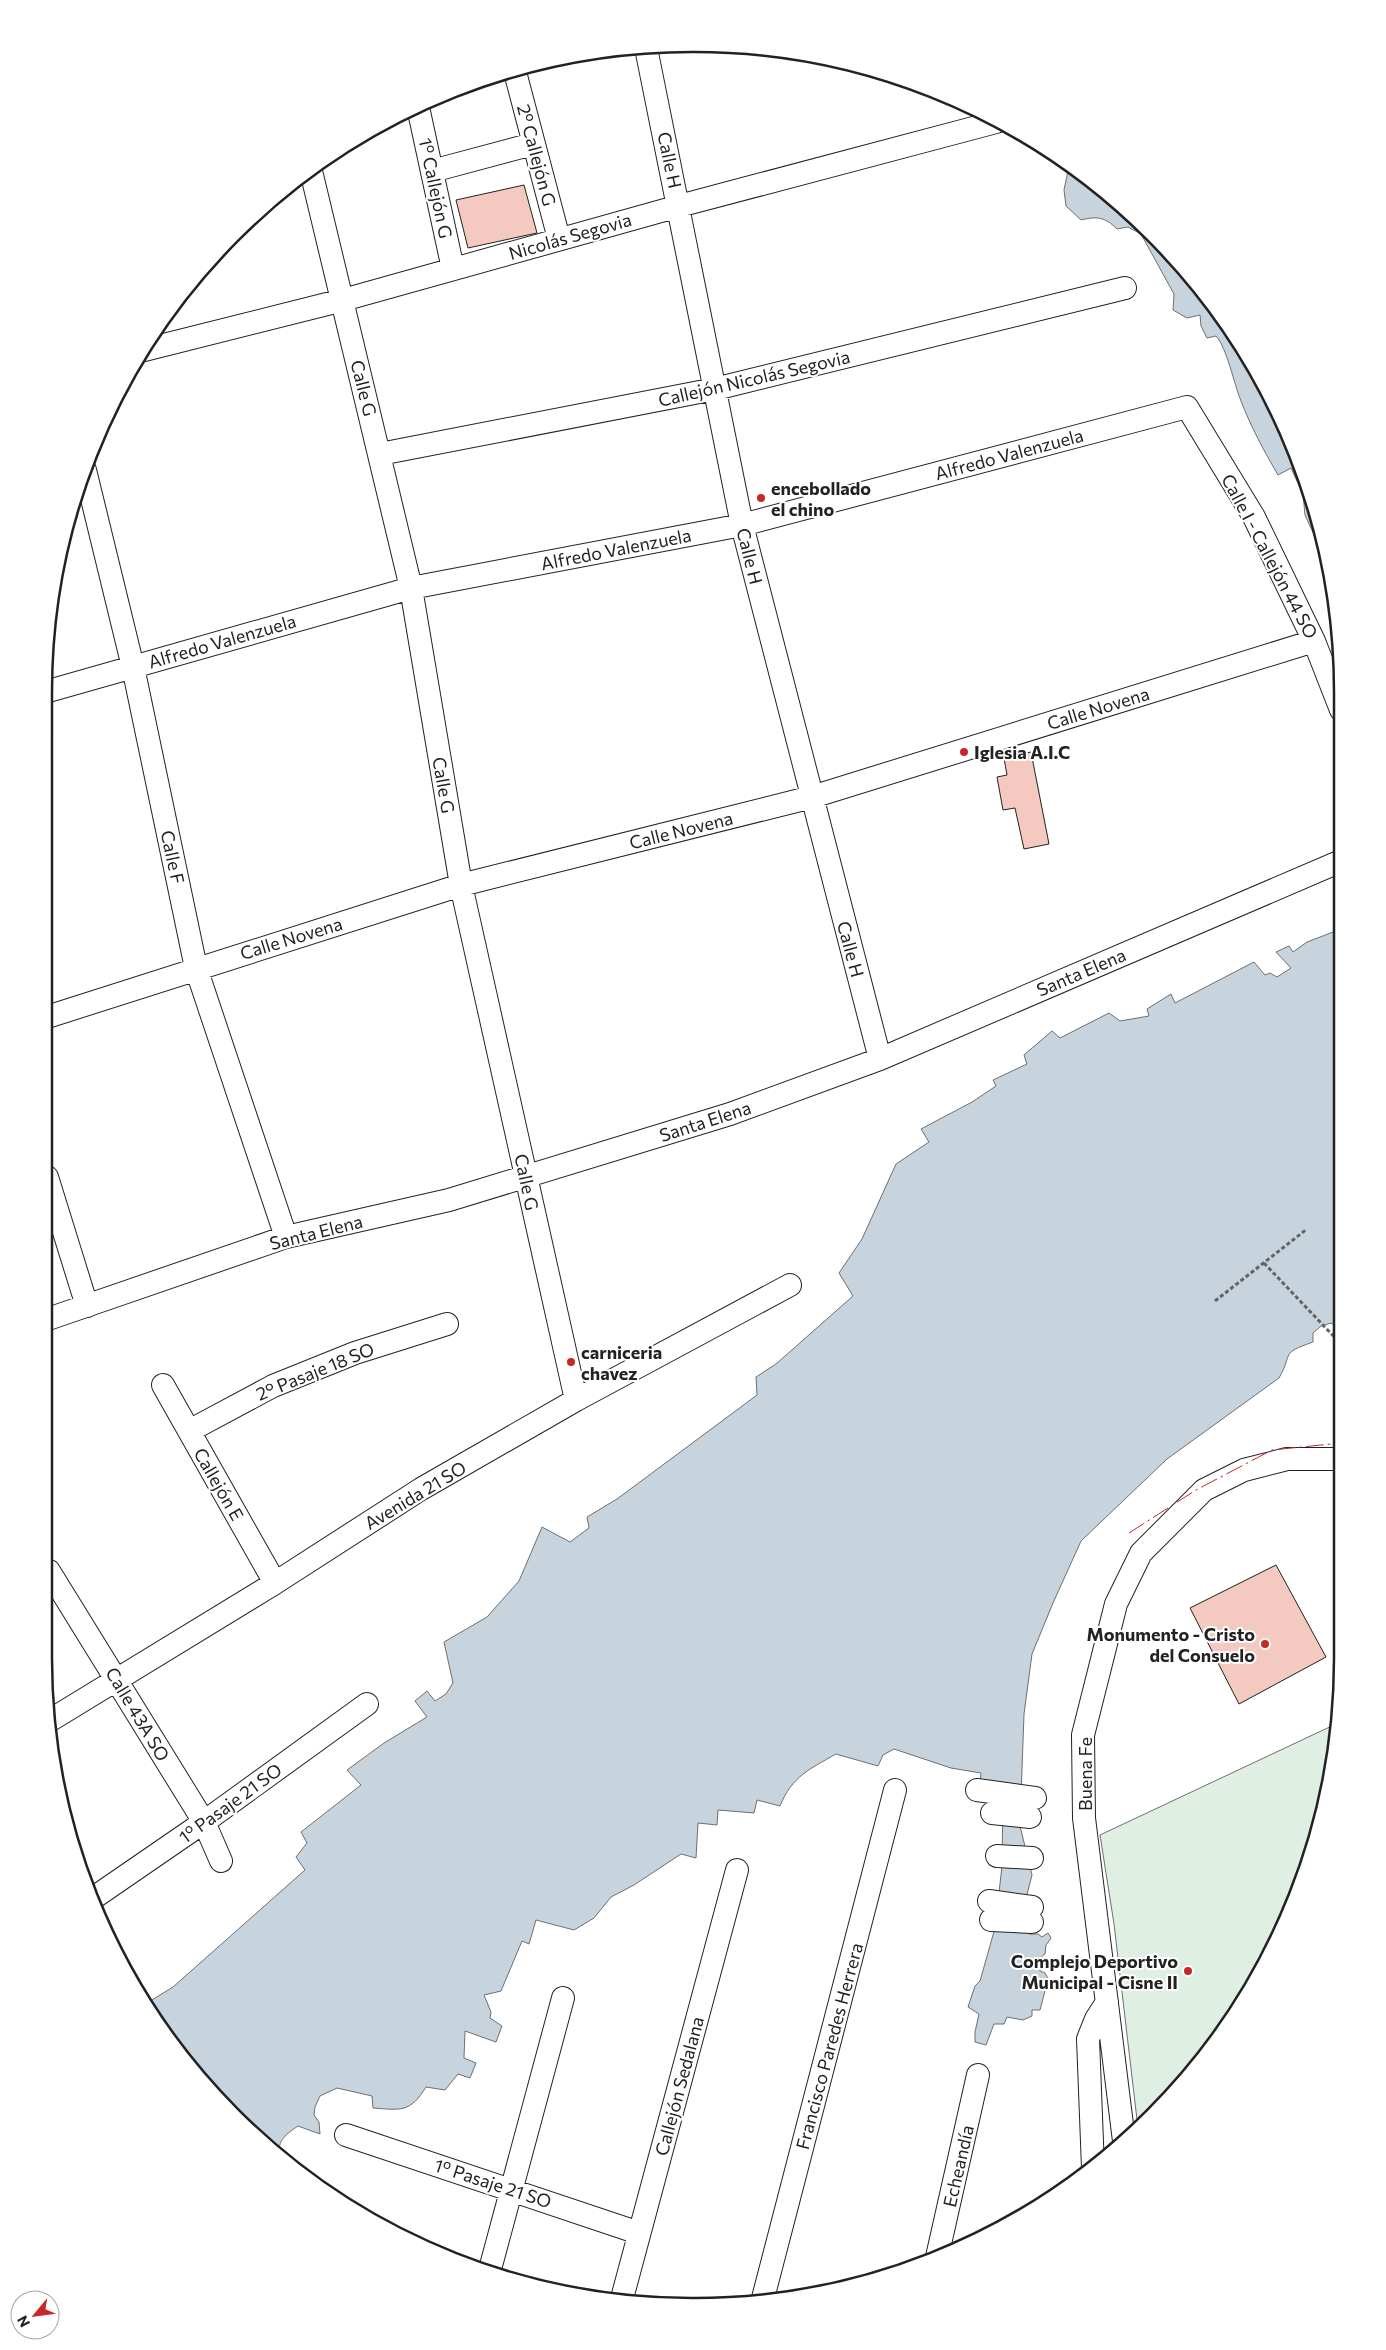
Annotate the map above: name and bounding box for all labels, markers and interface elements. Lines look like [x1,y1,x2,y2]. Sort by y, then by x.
street label: 2º Callejón G [513,102,561,208]
street label: Calle H [653,130,687,190]
street label: 1º Callejón G [415,136,457,240]
street label: Nicolás Segovia [506,208,634,264]
street label: Callejón Nicolás Segovia [656,345,852,411]
street label: Calle G [346,358,382,418]
street label: Alfredo Valenzuela [932,424,1086,484]
street label: Calle I - Callejón 44 SO [1217,470,1323,642]
place label: encebollado el chino [771,477,871,520]
marker: encebollado el chino [755,492,767,504]
street label: Alfredo Valenzuela [539,524,693,574]
street label: Calle H [732,526,768,586]
street label: Alfredo Valenzuela [146,609,298,673]
street label: Calle Novena [1044,682,1152,734]
place label: Iglesia A.I.C [974,741,1070,763]
marker: Iglesia A.I.C [958,746,970,758]
street label: Calle G [428,755,460,815]
street label: Calle Novena [627,807,735,853]
street label: Calle F [157,828,189,886]
street label: Calle Novena [237,912,345,964]
street label: Calle H [833,918,869,980]
street label: Santa Elena [1033,943,1129,1001]
street label: Santa Elena [656,1096,754,1146]
street label: Calle G [510,1152,544,1212]
street label: Santa Elena [267,1210,365,1254]
street label: 2° Pasaje 18 SO [253,1337,377,1405]
place label: carniceria chavez [581,1341,662,1384]
marker: carniceria chavez [565,1356,577,1368]
street label: Callejón E [189,1444,249,1524]
street label: Avenida 21 SO [360,1456,470,1534]
place label: Monumento - Cristo del Consuelo [1087,1623,1255,1666]
marker: Monumento - Cristo del Consuelo [1259,1638,1271,1650]
street label: Calle 43A SO [101,1663,175,1765]
street label: Buena Fe [1074,1737,1096,1811]
street label: 1º Pasaje 21 SO [174,1758,286,1848]
street label: Francisco Paredes Herrera [791,1940,867,2152]
place label: Complejo Deportivo Municipal - Cisne II [1011,1950,1178,1993]
marker: Complejo Deportivo Municipal - Cisne II [1182,1965,1194,1977]
street label: Callejón Sedalana [650,2014,708,2158]
street label: Echeandía [938,2123,978,2209]
street label: 1º Pasaje 21 SO [432,2154,554,2212]
north arrow [10,2290,60,2340]
text: N [13,2313,33,2330]

